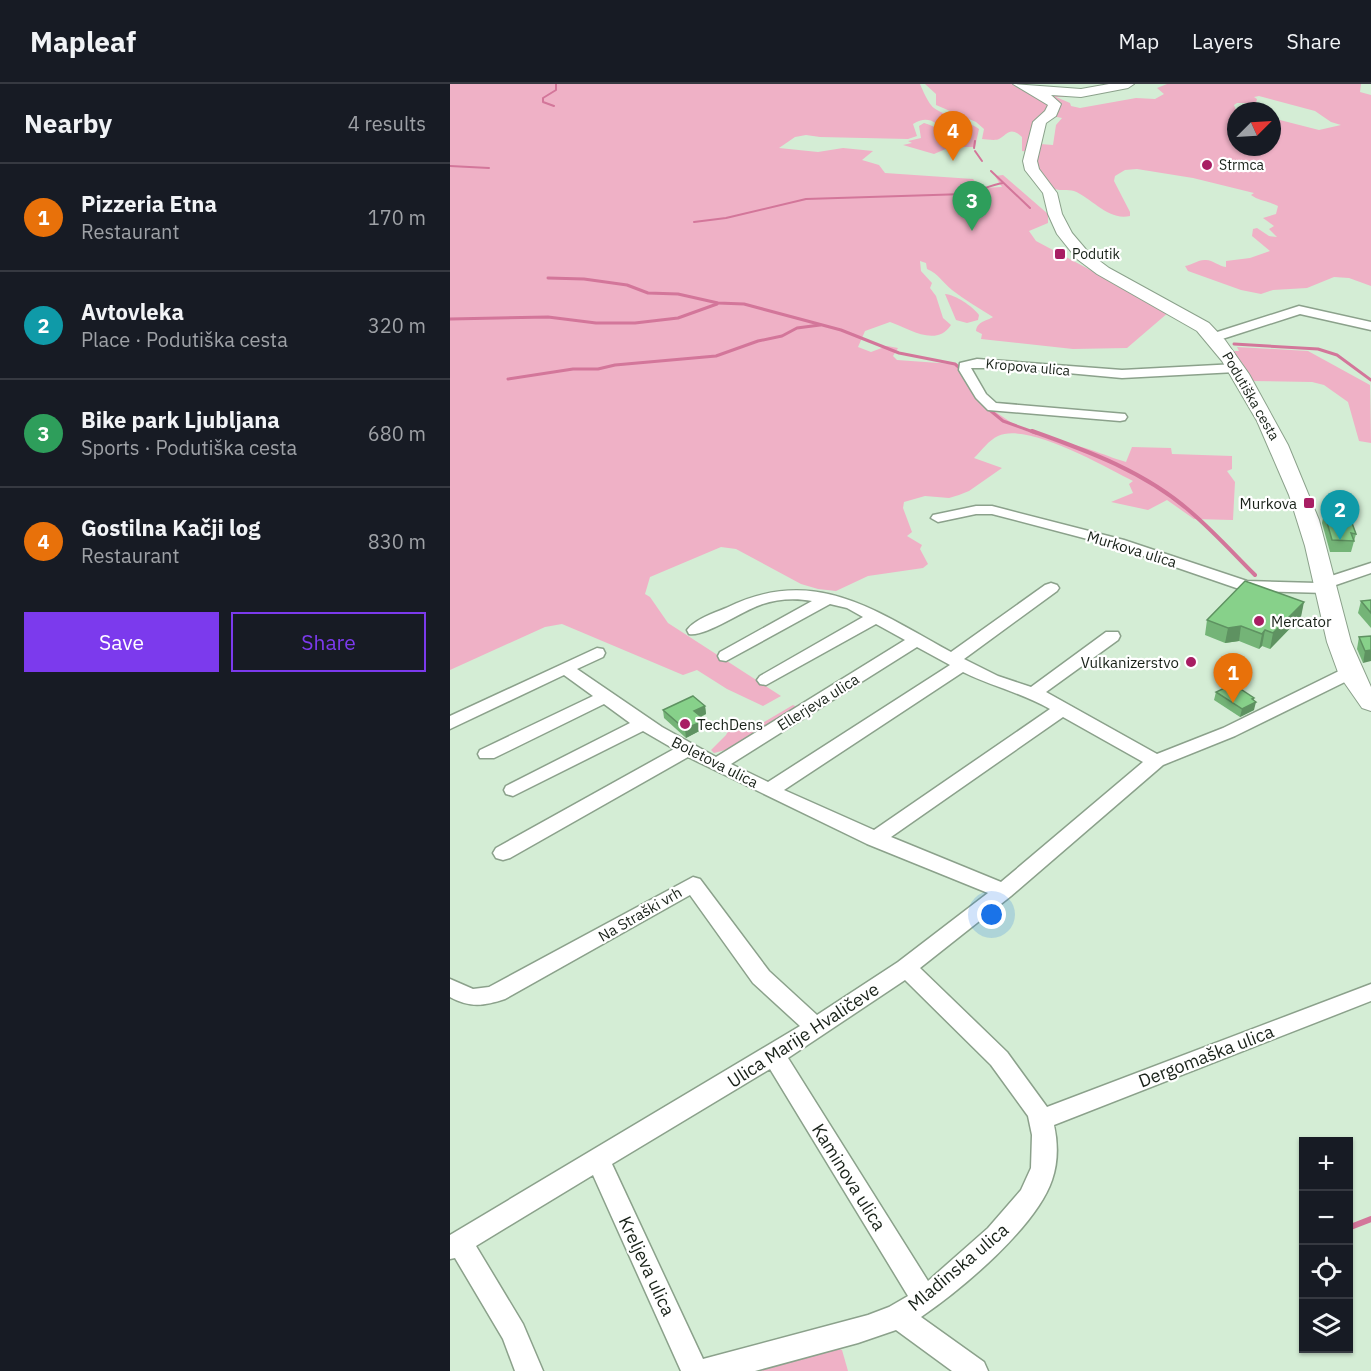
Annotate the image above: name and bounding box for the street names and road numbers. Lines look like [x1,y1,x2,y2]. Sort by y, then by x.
street label: Podutiška cesta [1218,349,1284,444]
street label: Kropova ulica [985,354,1072,380]
street label: Murkova ulica [1085,526,1179,572]
street label: Ellerjeva ulica [773,669,863,735]
street label: Boletova ulica [668,732,762,792]
street label: Na Straški vrh [595,882,685,946]
street label: Ulica Marije Hvaličeve [723,977,883,1093]
street label: Dergomaška ulica [1135,1019,1277,1092]
street label: Kaminova ulica [807,1119,891,1235]
street label: Kreljeva ulica [614,1212,680,1320]
street label: Mladinska ulica [903,1218,1013,1316]

